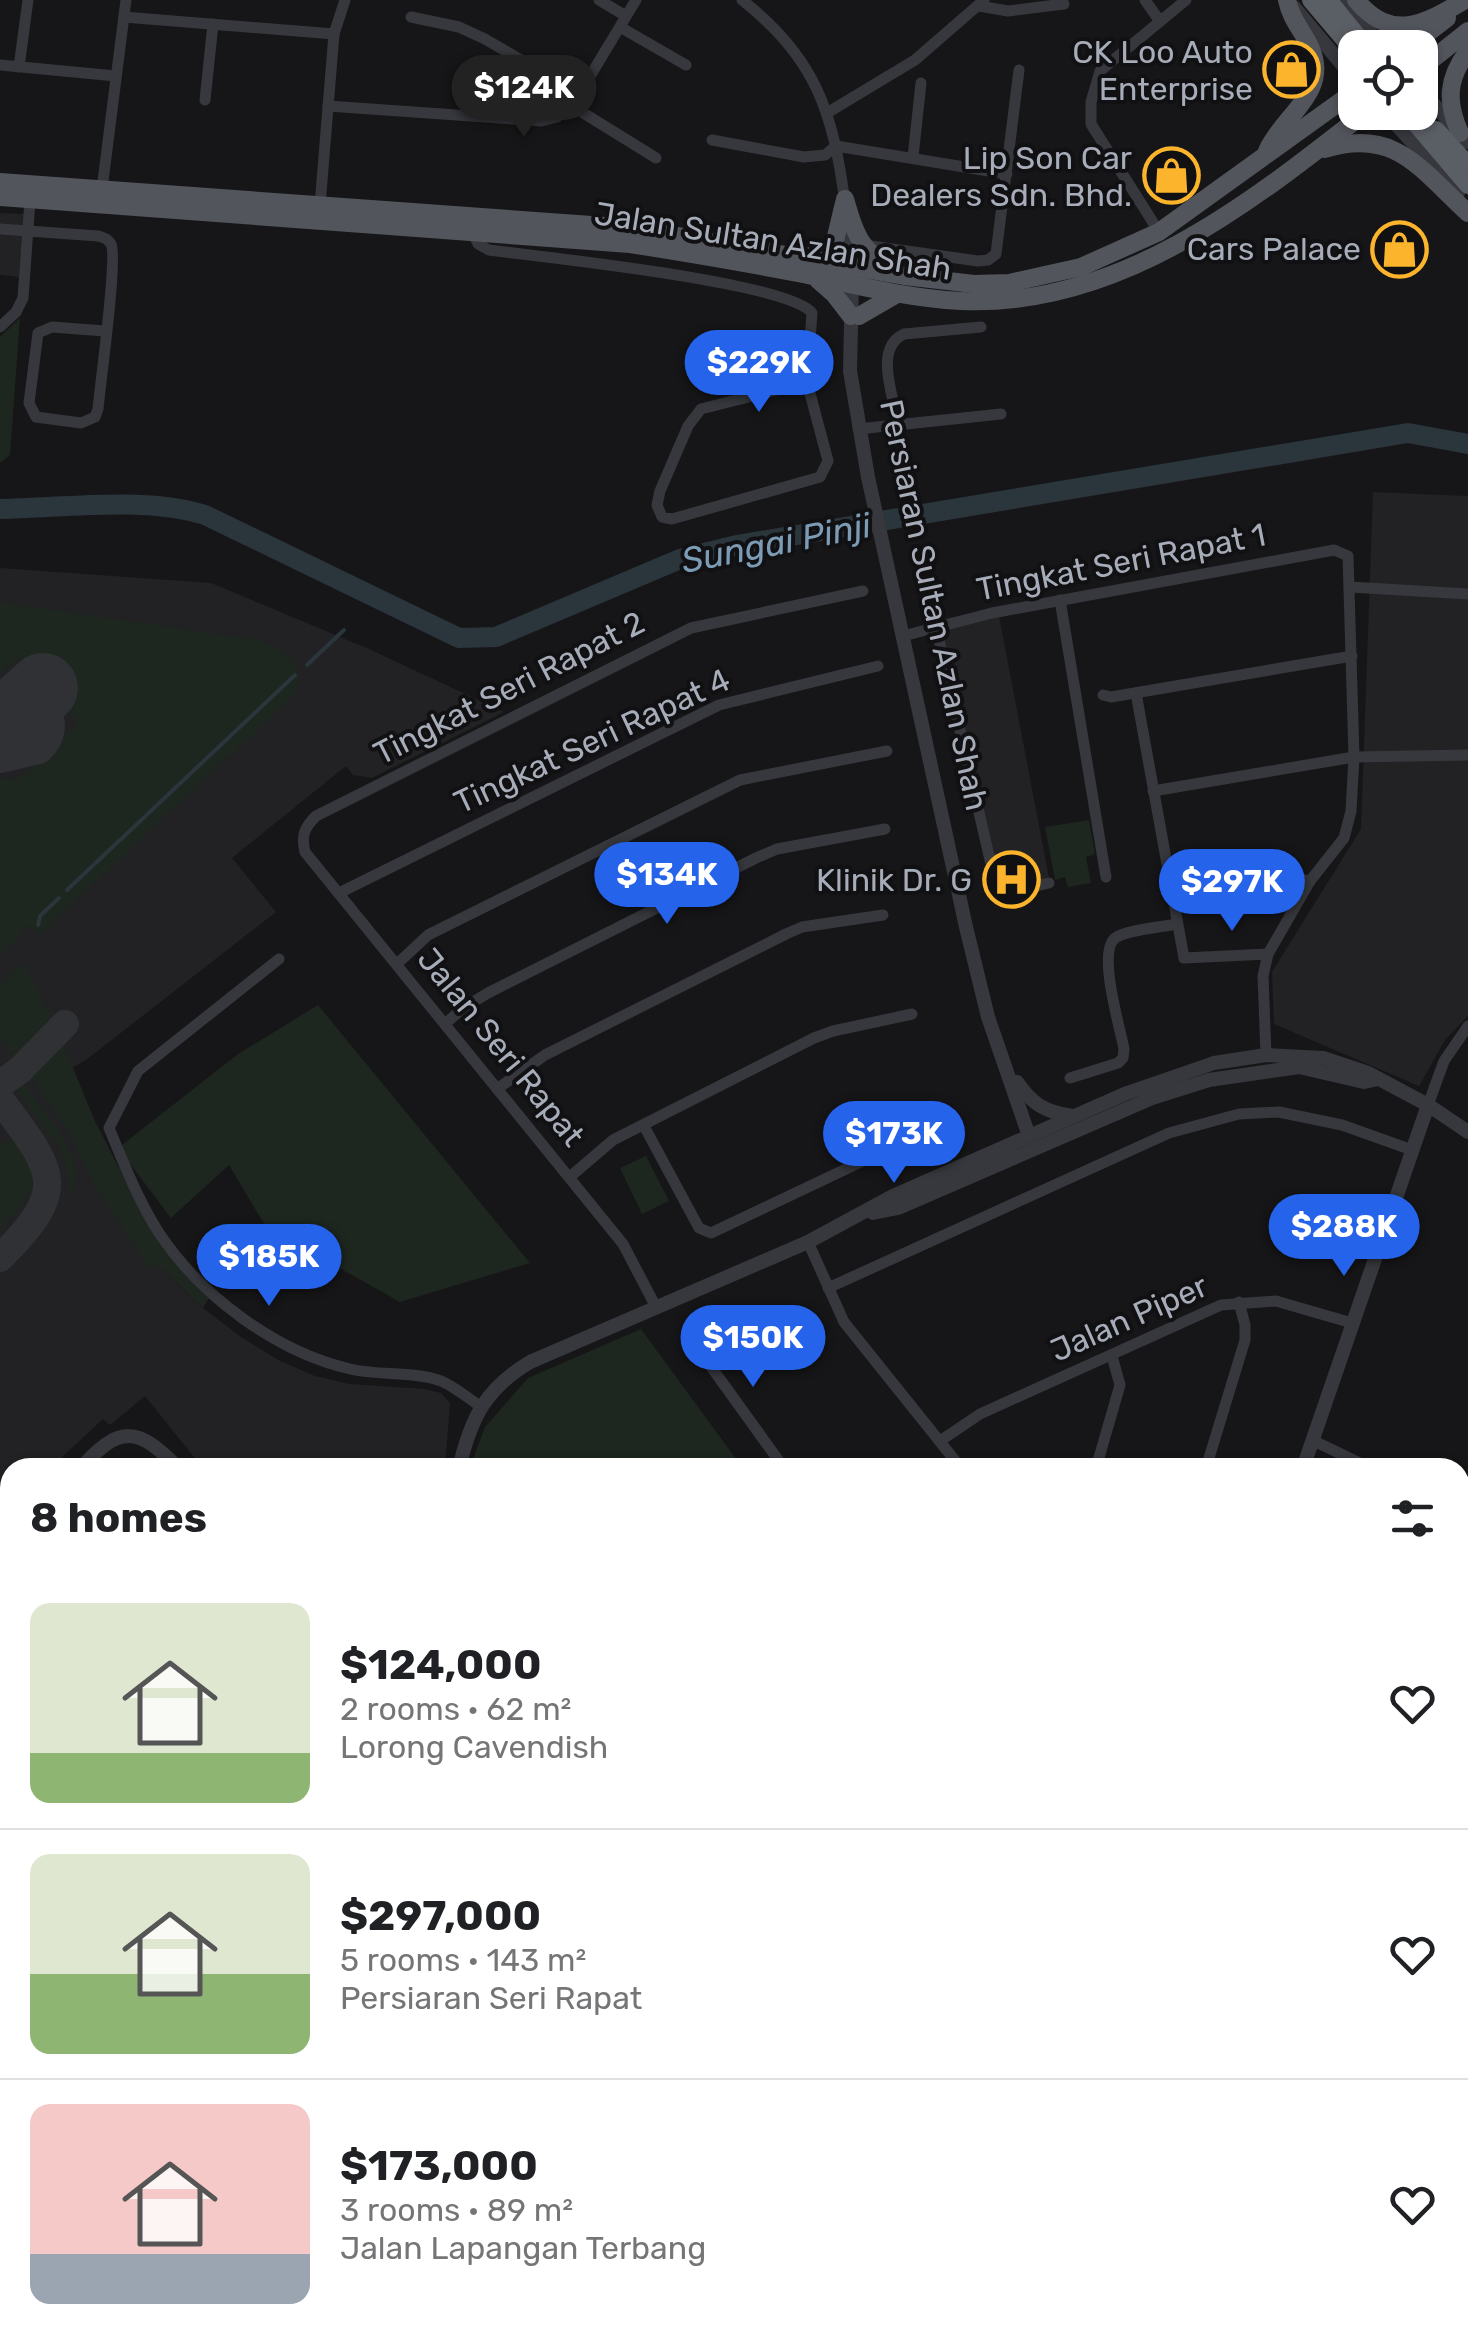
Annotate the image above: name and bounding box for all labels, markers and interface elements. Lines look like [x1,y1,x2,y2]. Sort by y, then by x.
map controls [1338,30,1438,130]
button: locate [1338,30,1438,130]
place label: CK Loo Auto Enterprise [1072,33,1253,108]
shop icon: CK Loo Auto Enterprise [1262,40,1322,100]
pin: $124K [454,55,594,140]
text: $124K [473,68,575,106]
place label: Lip Son Car Dealers Sdn. Bhd. [870,139,1132,214]
shop icon: Lip Son Car Dealers Sdn. Bhd. [1141,146,1201,206]
street label: Jalan Sultan Azlan Shah [592,194,954,288]
shop icon: Cars Palace [1370,219,1430,279]
place label: Cars Palace [1187,230,1361,268]
pin: $229K [689,330,829,415]
text: $229K [707,343,811,381]
street label: Persiaran Sultan Azlan Shah [872,396,996,814]
water label: Sungai Pinji [678,504,876,582]
street label: Tingkat Seri Rapat 1 [973,515,1269,609]
street label: Tingkat Seri Rapat 2 [367,603,651,773]
street label: Tingkat Seri Rapat 4 [448,660,736,822]
pin: $134K [597,842,737,927]
pin: $297K [1162,849,1302,934]
hospital icon: Klinik Dr. G [981,850,1041,910]
text: $134K [616,855,718,893]
place label: Klinik Dr. G [816,861,972,899]
text: $297K [1181,862,1283,900]
street label: Jalan Seri Rapat [410,940,592,1154]
pin: $173K [824,1101,964,1186]
text: $173K [845,1114,943,1152]
pin: $288K [1274,1194,1414,1279]
text: $288K [1291,1207,1397,1245]
pin: $185K [199,1224,339,1309]
text: $185K [219,1237,319,1275]
street label: Jalan Piper [1045,1266,1213,1370]
pin: $150K [683,1305,823,1390]
text: $150K [703,1318,803,1356]
icon: filters [1385,1491,1440,1546]
text: 8 homes [30,1493,207,1543]
text: $124,000 [340,1640,542,1690]
icon: home [110,1643,230,1763]
icon: heart [1385,1676,1440,1731]
text: 2 rooms · 62 m² [340,1690,572,1728]
text: Lorong Cavendish [340,1728,608,1766]
text: $297,000 [340,1891,541,1941]
icon: home [110,1894,230,2014]
icon: heart [1385,1927,1440,1982]
text: 5 rooms · 143 m² [340,1941,586,1979]
text: Persiaran Seri Rapat [340,1979,642,2017]
text: $173,000 [340,2141,538,2191]
icon: home [110,2144,230,2264]
icon: heart [1385,2177,1440,2232]
text: 3 rooms · 89 m² [340,2191,573,2229]
text: Jalan Lapangan Terbang [340,2229,706,2267]

